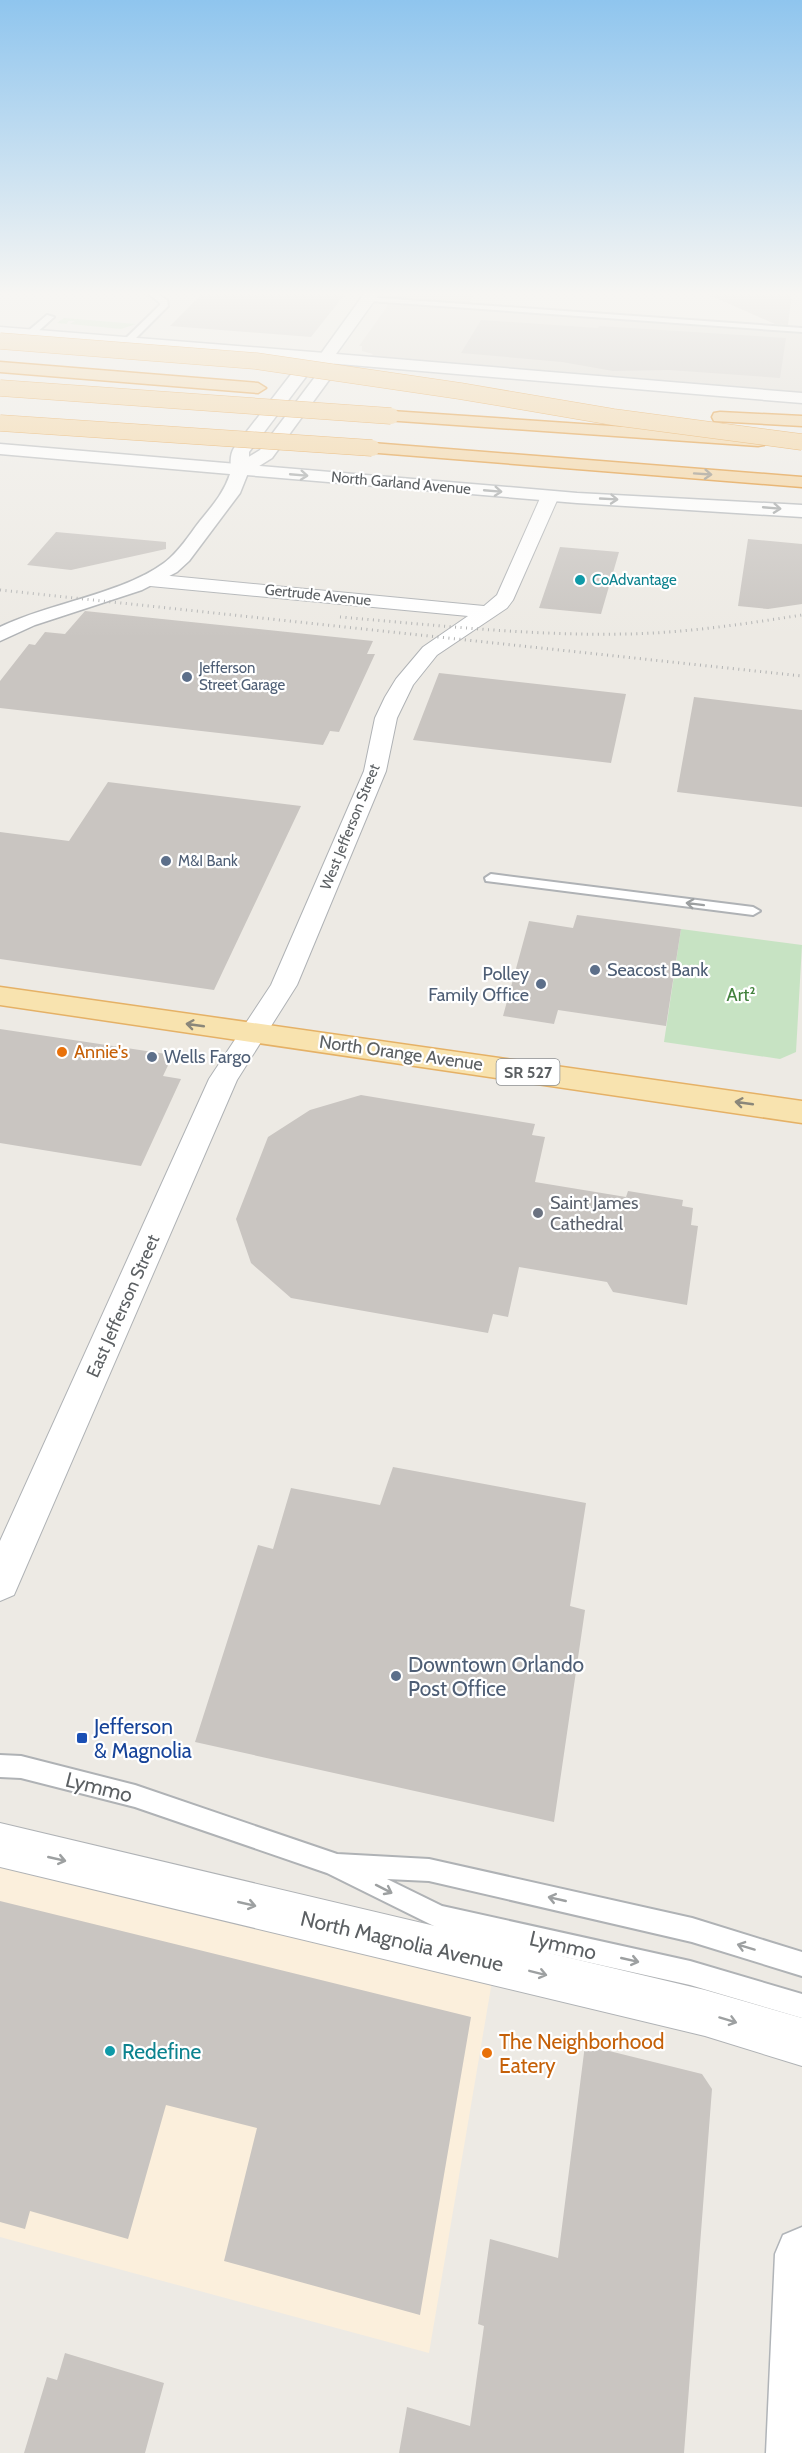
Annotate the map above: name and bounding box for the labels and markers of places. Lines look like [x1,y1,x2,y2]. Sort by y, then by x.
place label: CoAdvantage [592,571,677,589]
marker: CoAdvantage [573,573,587,587]
place label: Jefferson Street Garage [198,659,286,694]
marker: Jefferson Street Garage [180,670,194,684]
place label: M&I Bank [178,852,238,870]
marker: M&I Bank [159,854,173,868]
place label: Seacost Bank [607,959,709,981]
place label: Polley Family Office [428,963,529,1006]
marker: Seacost Bank [588,963,602,977]
marker: Polley Family Office [534,977,548,991]
place label: Annie's [74,1041,128,1063]
marker: Annie's [55,1045,69,1059]
place label: Wells Fargo [164,1046,251,1068]
marker: Wells Fargo [145,1050,159,1064]
place label: Saint James Cathedral [550,1192,639,1235]
marker: Saint James Cathedral [531,1206,545,1220]
place label: Downtown Orlando Post Office [408,1652,584,1701]
marker: Downtown Orlando Post Office [389,1669,403,1683]
place label: Jefferson & Magnolia [93,1714,192,1763]
marker: Jefferson & Magnolia [75,1731,89,1745]
place label: The Neighborhood Eatery [499,2029,664,2078]
place label: Redefine [122,2039,202,2064]
marker: Redefine [103,2044,117,2058]
marker: The Neighborhood Eatery [480,2046,494,2060]

